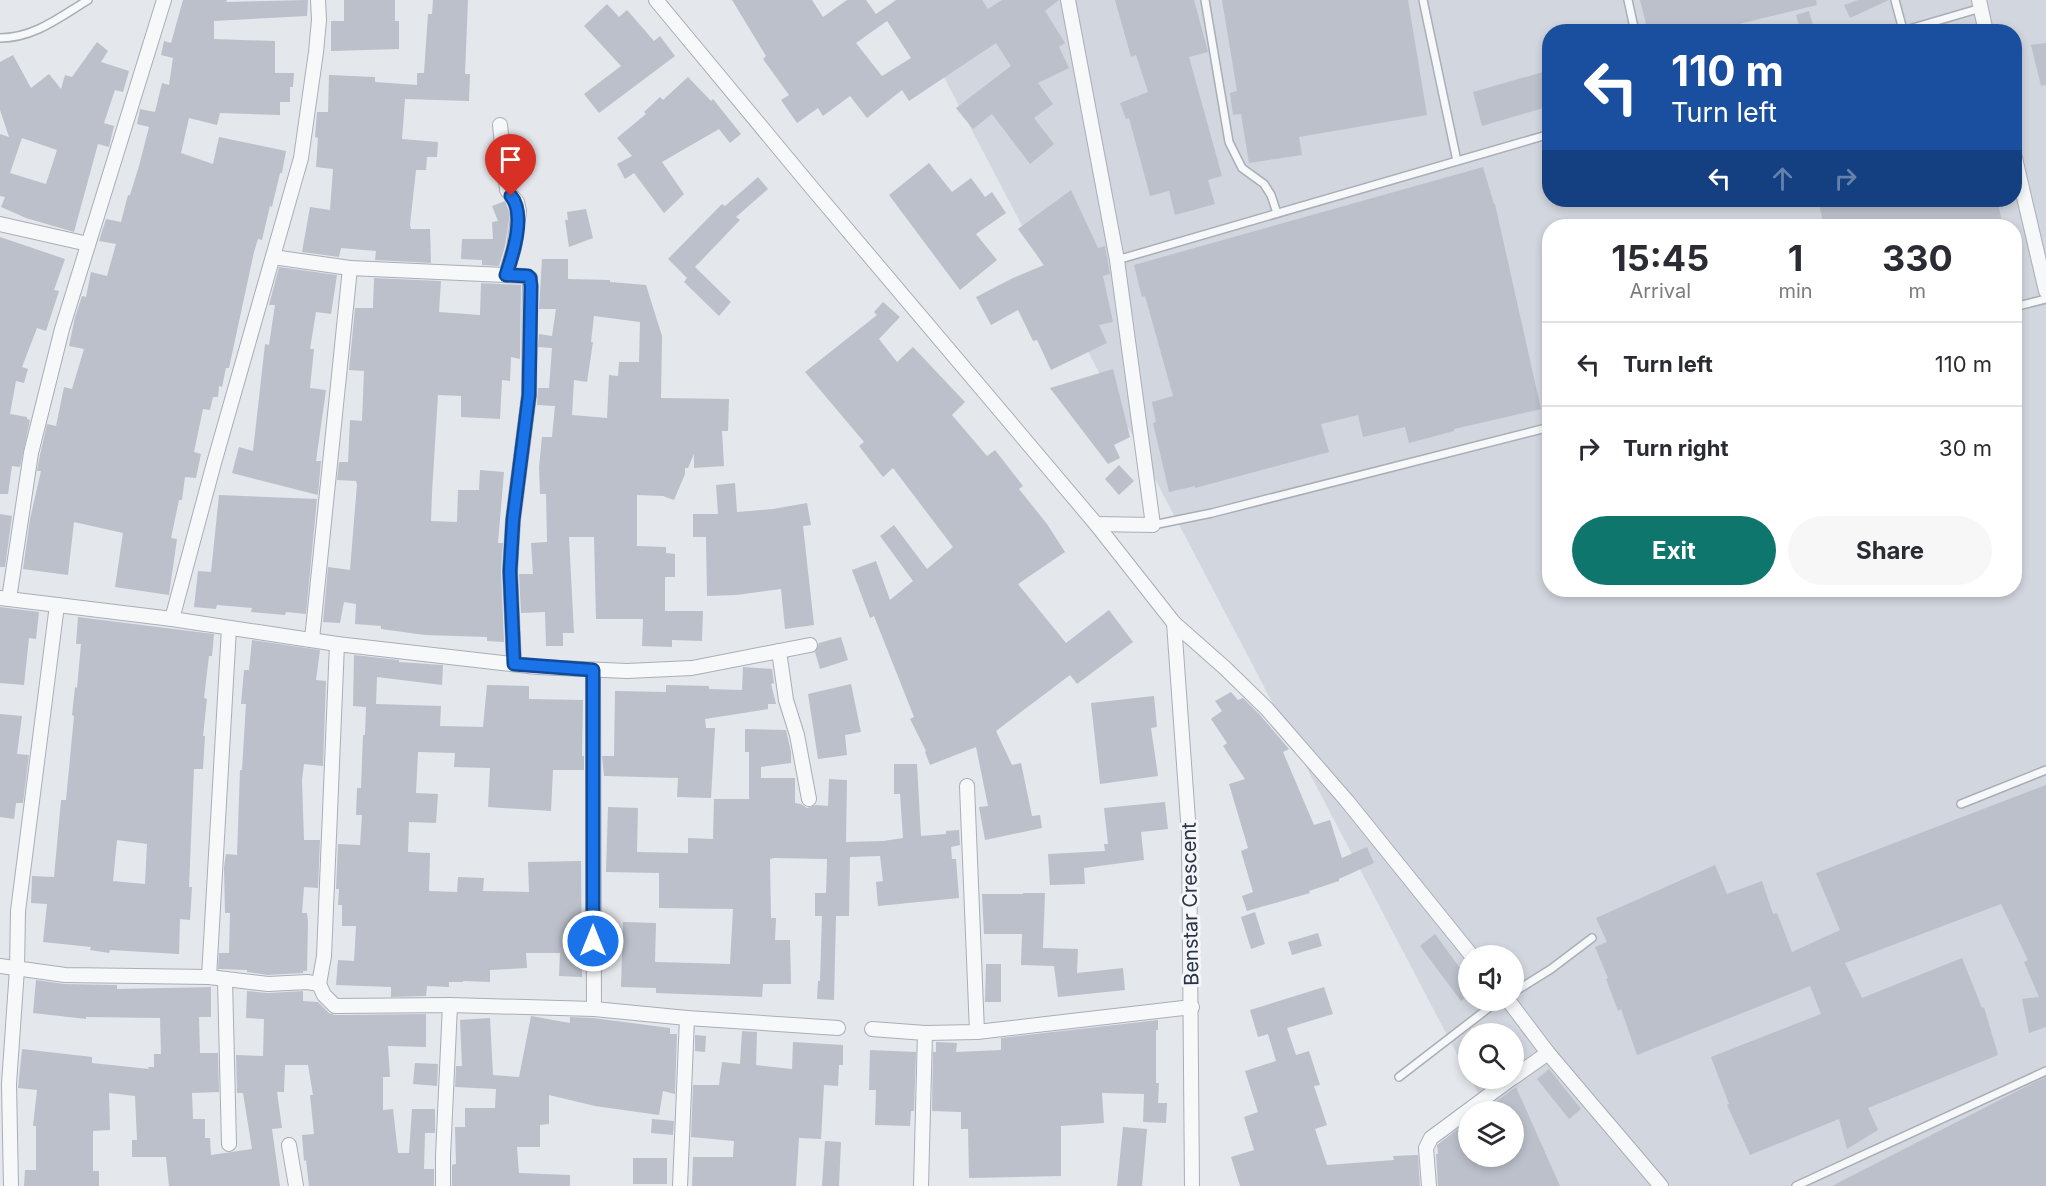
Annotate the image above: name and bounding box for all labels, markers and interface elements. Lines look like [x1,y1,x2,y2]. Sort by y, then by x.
text: 110 m [1671,45,1784,96]
icon: left [1572,48,1650,126]
text: Turn left [1671,96,1777,129]
pin [485,134,536,196]
icon: arrive [494,143,527,176]
icon: left [1703,162,1736,195]
icon: ahead [1766,162,1799,195]
icon: right [1829,162,1862,195]
text: 15:45 [1611,236,1709,280]
text: 1 [1788,236,1803,280]
text: 330 [1882,236,1953,280]
text: Arrival [1629,279,1691,303]
text: min [1778,279,1813,303]
text: m [1909,279,1926,303]
icon: left [1572,348,1605,381]
text: Turn left [1623,351,1713,377]
text: 110 m [1935,351,1992,377]
icon: right [1572,432,1605,465]
text: Turn right [1623,435,1729,461]
text: 30 m [1939,435,1992,461]
button: Exit [1572,516,1776,585]
button: Share [1788,516,1992,585]
street label: Benstar Crescent [1177,822,1203,986]
position arrow [561,909,625,973]
map controls [1458,945,1524,1167]
button: sound [1458,945,1524,1011]
button: search [1458,1023,1524,1089]
button: layers [1458,1101,1524,1167]

